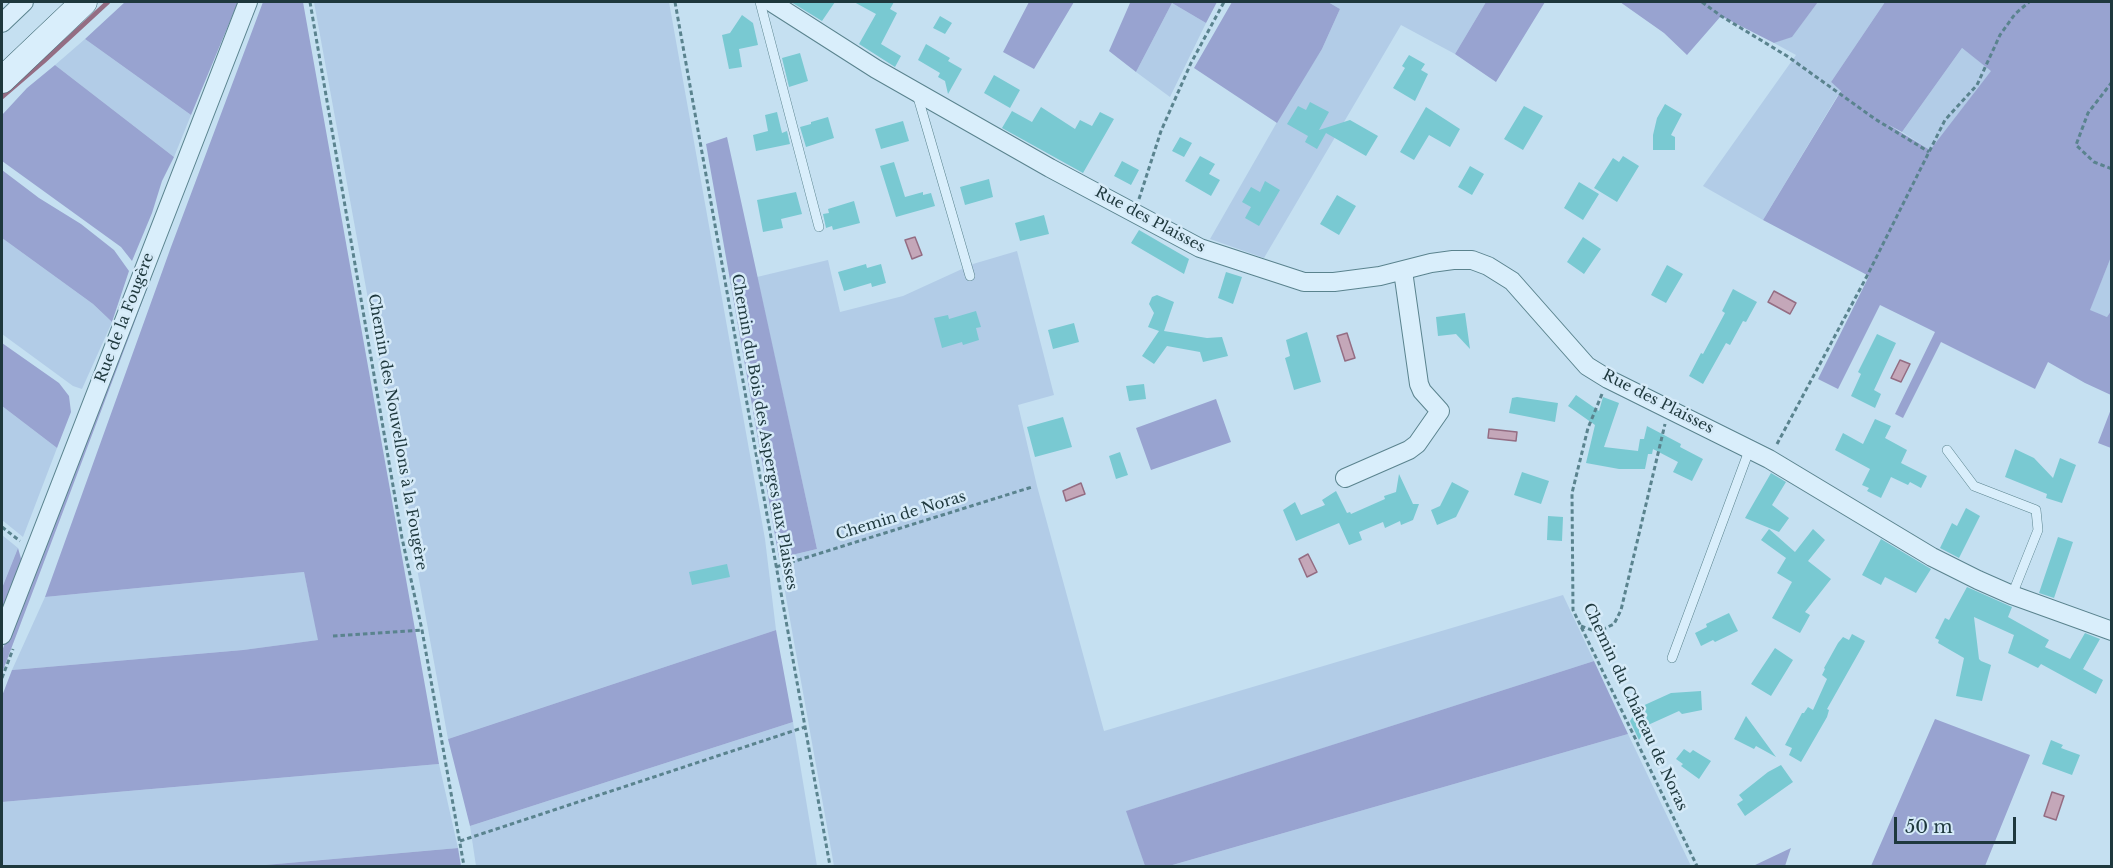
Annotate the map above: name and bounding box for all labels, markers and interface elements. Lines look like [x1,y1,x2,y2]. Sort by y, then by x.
street label: Rue des Plaisses [1092,183,1208,257]
street label: Rue de la Fougère [92,251,158,385]
street label: Chemin du Bois des Asperges aux Plaisses [727,272,801,592]
street label: Chemin des Nouvellons à la Fougère [364,292,430,572]
street label: Rue des Plaisses [1599,366,1717,438]
street label: Chemin de Noras [834,488,968,544]
street label: Chemin du Château de Noras [1579,600,1691,814]
scale bar [1897,805,2018,843]
text: 50 m [1905,816,1953,838]

